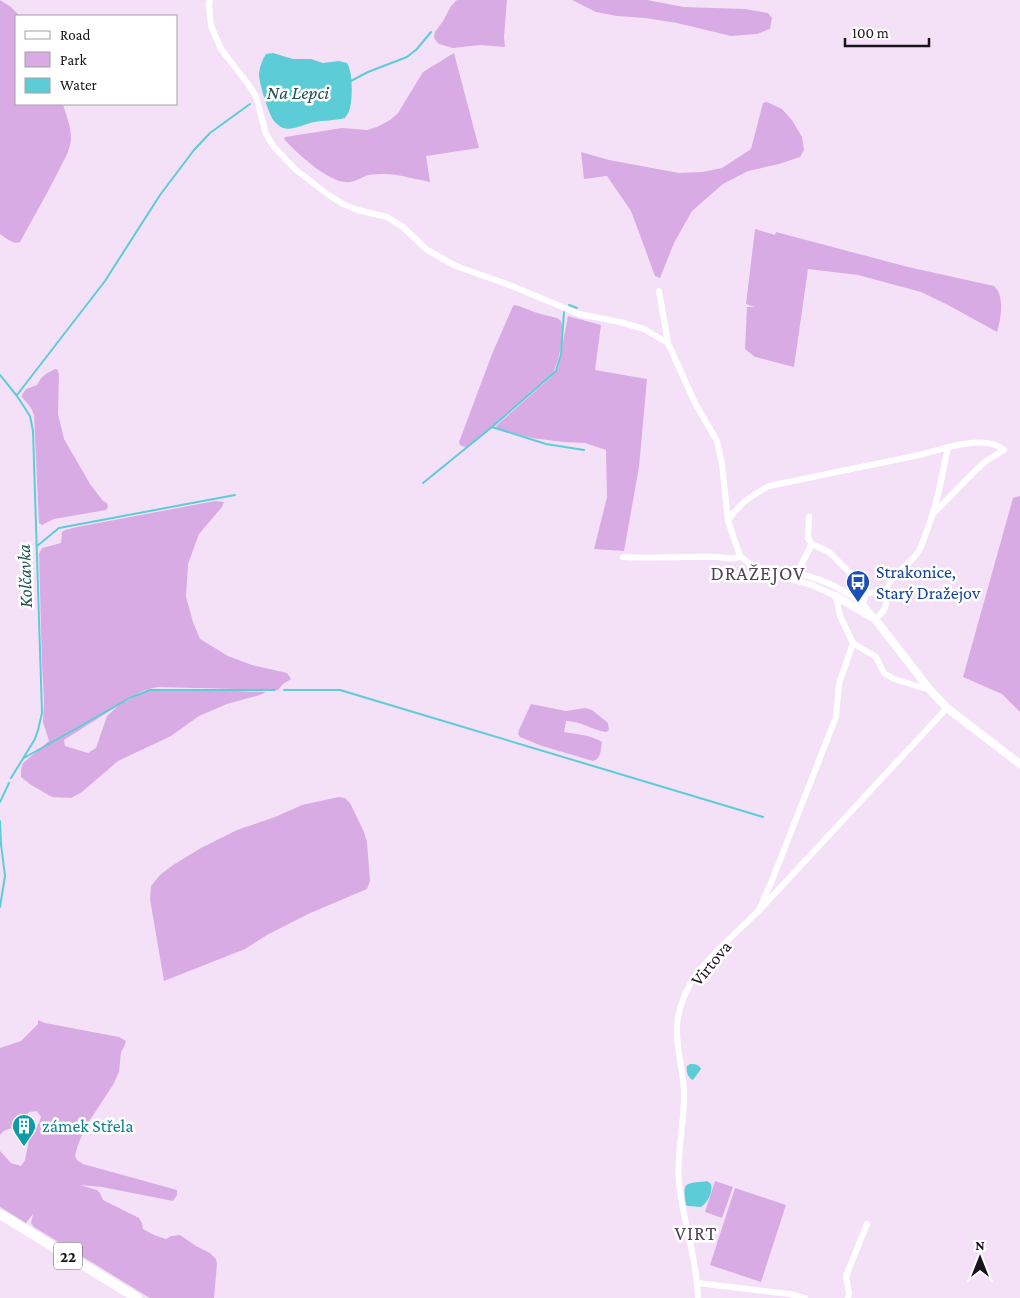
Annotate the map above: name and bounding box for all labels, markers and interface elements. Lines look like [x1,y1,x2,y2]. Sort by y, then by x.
legend [15,15,178,105]
scale bar [845,15,929,47]
text: 100 m [852,25,889,41]
text: Road [60,27,91,43]
text: Park [60,52,87,68]
text: Water [60,77,97,93]
water label: Na Lepci [267,82,330,103]
water label: Kolčavka [13,544,36,608]
district label: DRAŽEJOV [711,562,805,585]
place label: Strakonice, Starý Dražejov [876,562,981,604]
bus stop icon: Strakonice, Starý Dražejov [845,569,871,603]
street label: Virtova [687,937,735,989]
building icon: zámek Střela [11,1113,37,1147]
place label: zámek Střela [42,1116,134,1136]
district label: VIRT [675,1222,717,1244]
north arrow [955,1233,1005,1283]
text: N [975,1237,985,1253]
road number: 22 [54,1242,82,1270]

